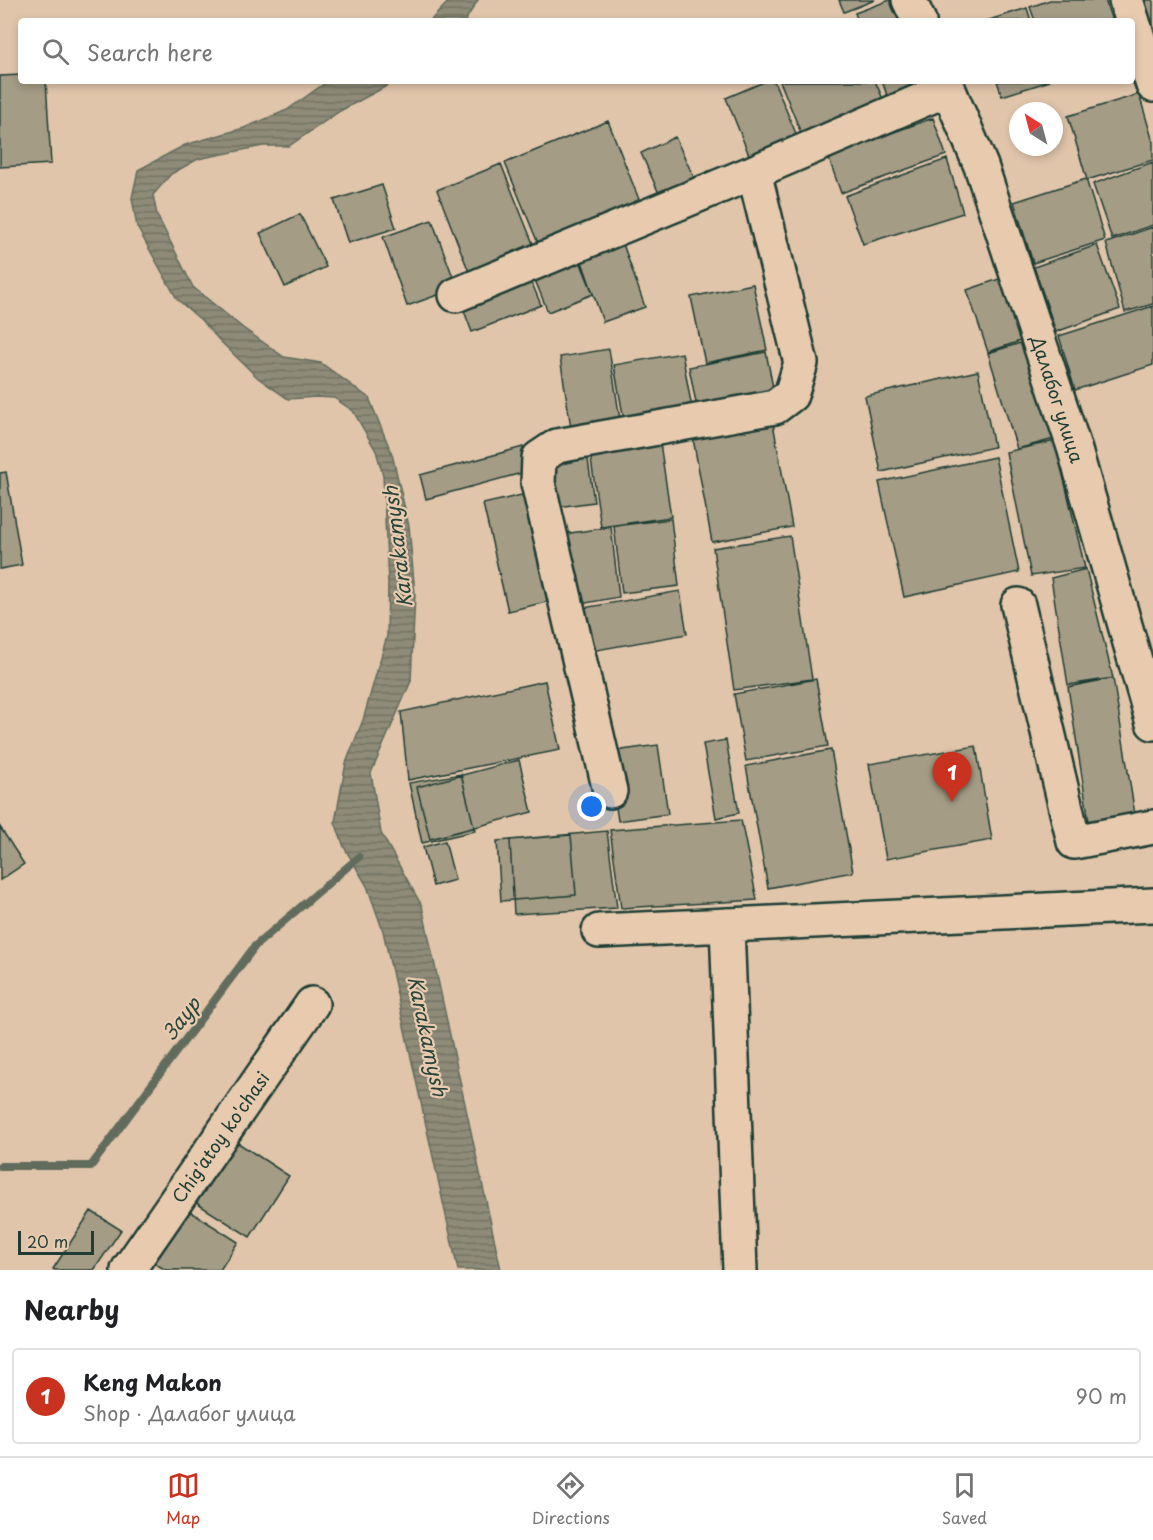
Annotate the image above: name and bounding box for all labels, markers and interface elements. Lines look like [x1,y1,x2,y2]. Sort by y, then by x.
search box [18,18,1135,84]
icon: search [39,35,72,68]
text: Search here [87,35,213,68]
north arrow [1009,102,1063,156]
street label: Далабог улица [1024,331,1091,467]
water label: Karakamysh [375,484,419,610]
pin: 1 [932,752,972,802]
your location [577,792,606,821]
water label: Karakamysh [401,973,456,1100]
water label: Заур [155,989,208,1046]
street label: Chig'atoy ko'chasi [165,1066,275,1208]
scale bar [18,1228,94,1256]
text: 20 m [27,1229,68,1253]
text: Nearby [24,1290,119,1329]
text: Keng Makon [83,1365,222,1398]
text: 1 [41,1381,50,1411]
text: 90 m [1076,1381,1127,1411]
text: Shop · Далабог улица [83,1398,296,1428]
tab: Map [166,1469,200,1529]
tab: Directions [532,1469,610,1529]
tab: Saved [942,1469,987,1529]

